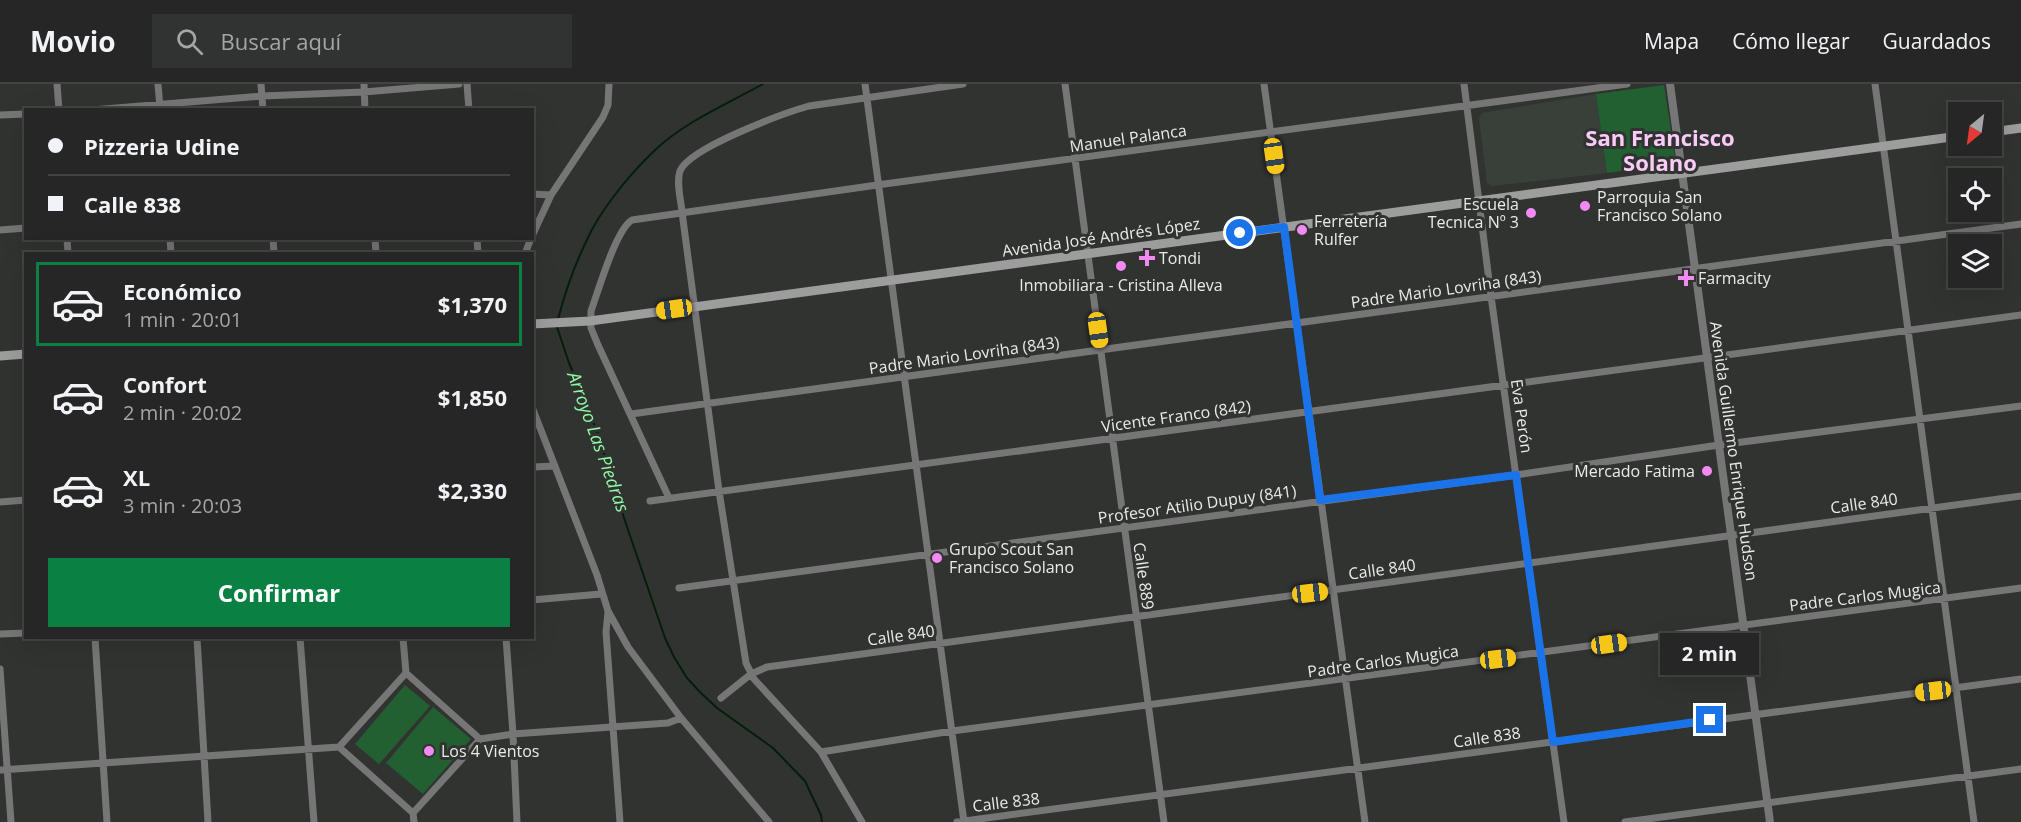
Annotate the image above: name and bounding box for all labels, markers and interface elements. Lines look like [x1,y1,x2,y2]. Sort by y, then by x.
search box [152,14,572,68]
text: Movio [30,22,116,60]
icon: search [173,25,206,58]
text: Buscar aquí [221,26,341,56]
text: Mapa [1644,27,1699,55]
text: Cómo llegar [1732,27,1850,55]
text: Guardados [1883,27,1991,55]
north arrow [1948,102,2002,156]
map controls [1948,102,2002,288]
street label: Manuel Palanca [1068,119,1188,157]
district label: San Francisco Solano [1585,122,1735,177]
text: Pizzeria Udine [84,131,239,161]
car [1263,137,1285,175]
button: locate [1948,168,2002,222]
place label: Parroquia San Francisco Solano [1597,186,1722,226]
text: Calle 838 [84,189,181,219]
place label: Escuela Tecnica Nº 3 [1428,193,1519,233]
marker: Parroquia San Francisco Solano [1578,199,1592,213]
marker: Escuela Tecnica Nº 3 [1524,206,1538,220]
place label: Ferretería Rulfer [1314,210,1387,250]
street label: Avenida José Andrés López [1001,212,1201,262]
route start [1226,219,1253,246]
marker: Ferretería Rulfer [1295,223,1309,237]
button: layers [1948,234,2002,288]
place label: Tondi [1159,247,1201,269]
marker: Tondi [1140,251,1154,265]
marker: Inmobiliara - Cristina Alleva [1114,259,1128,273]
street label: Padre Mario Lovriha (843) [1349,265,1543,313]
place label: Farmacity [1698,267,1772,289]
marker: Farmacity [1679,271,1693,285]
place label: Inmobiliara - Cristina Alleva [1019,274,1223,296]
text: Económico [123,276,242,306]
icon: car [51,277,105,331]
text: $1,370 [438,289,507,319]
car [655,298,693,320]
text: 1 min · 20:01 [123,306,242,333]
car [1087,311,1109,349]
street label: Avenida Guillermo Enrique Hudson [1705,320,1763,582]
street label: Padre Mario Lovriha (843) [867,331,1061,379]
water label: Arroyo Las Piedras [562,366,636,515]
text: Confort [123,369,207,399]
icon: car [51,370,105,424]
street label: Eva Perón [1506,378,1538,454]
text: $1,850 [438,382,507,412]
street label: Vicente Franco (842) [1100,395,1252,437]
text: 2 min · 20:02 [123,399,242,426]
place label: Mercado Fatima [1574,460,1695,482]
text: XL [123,462,150,492]
icon: car [51,463,105,517]
marker: Mercado Fatima [1700,464,1714,478]
text: $2,330 [438,475,507,505]
street label: Profesor Atilio Dupuy (841) [1096,479,1298,529]
street label: Calle 840 [1829,487,1899,519]
text: 3 min · 20:03 [123,492,242,519]
place label: Grupo Scout San Francisco Solano [949,538,1074,578]
street label: Calle 889 [1128,541,1160,611]
marker: Grupo Scout San Francisco Solano [930,551,944,565]
street label: Calle 840 [1347,553,1417,585]
button: Confirmar [48,558,510,627]
street label: Padre Carlos Mugica [1788,576,1942,616]
car [1291,582,1329,604]
street label: Calle 840 [866,619,936,651]
car [1590,633,1628,655]
callout: 2 min [1660,633,1760,675]
street label: Padre Carlos Mugica [1306,640,1460,682]
text: 2 min [1682,640,1737,667]
car [1479,648,1517,670]
car [1914,680,1952,702]
route end [1696,706,1723,733]
street label: Calle 838 [1452,721,1522,753]
place label: Los 4 Vientos [441,740,539,762]
marker: Los 4 Vientos [422,744,436,758]
street label: Calle 838 [971,787,1041,817]

